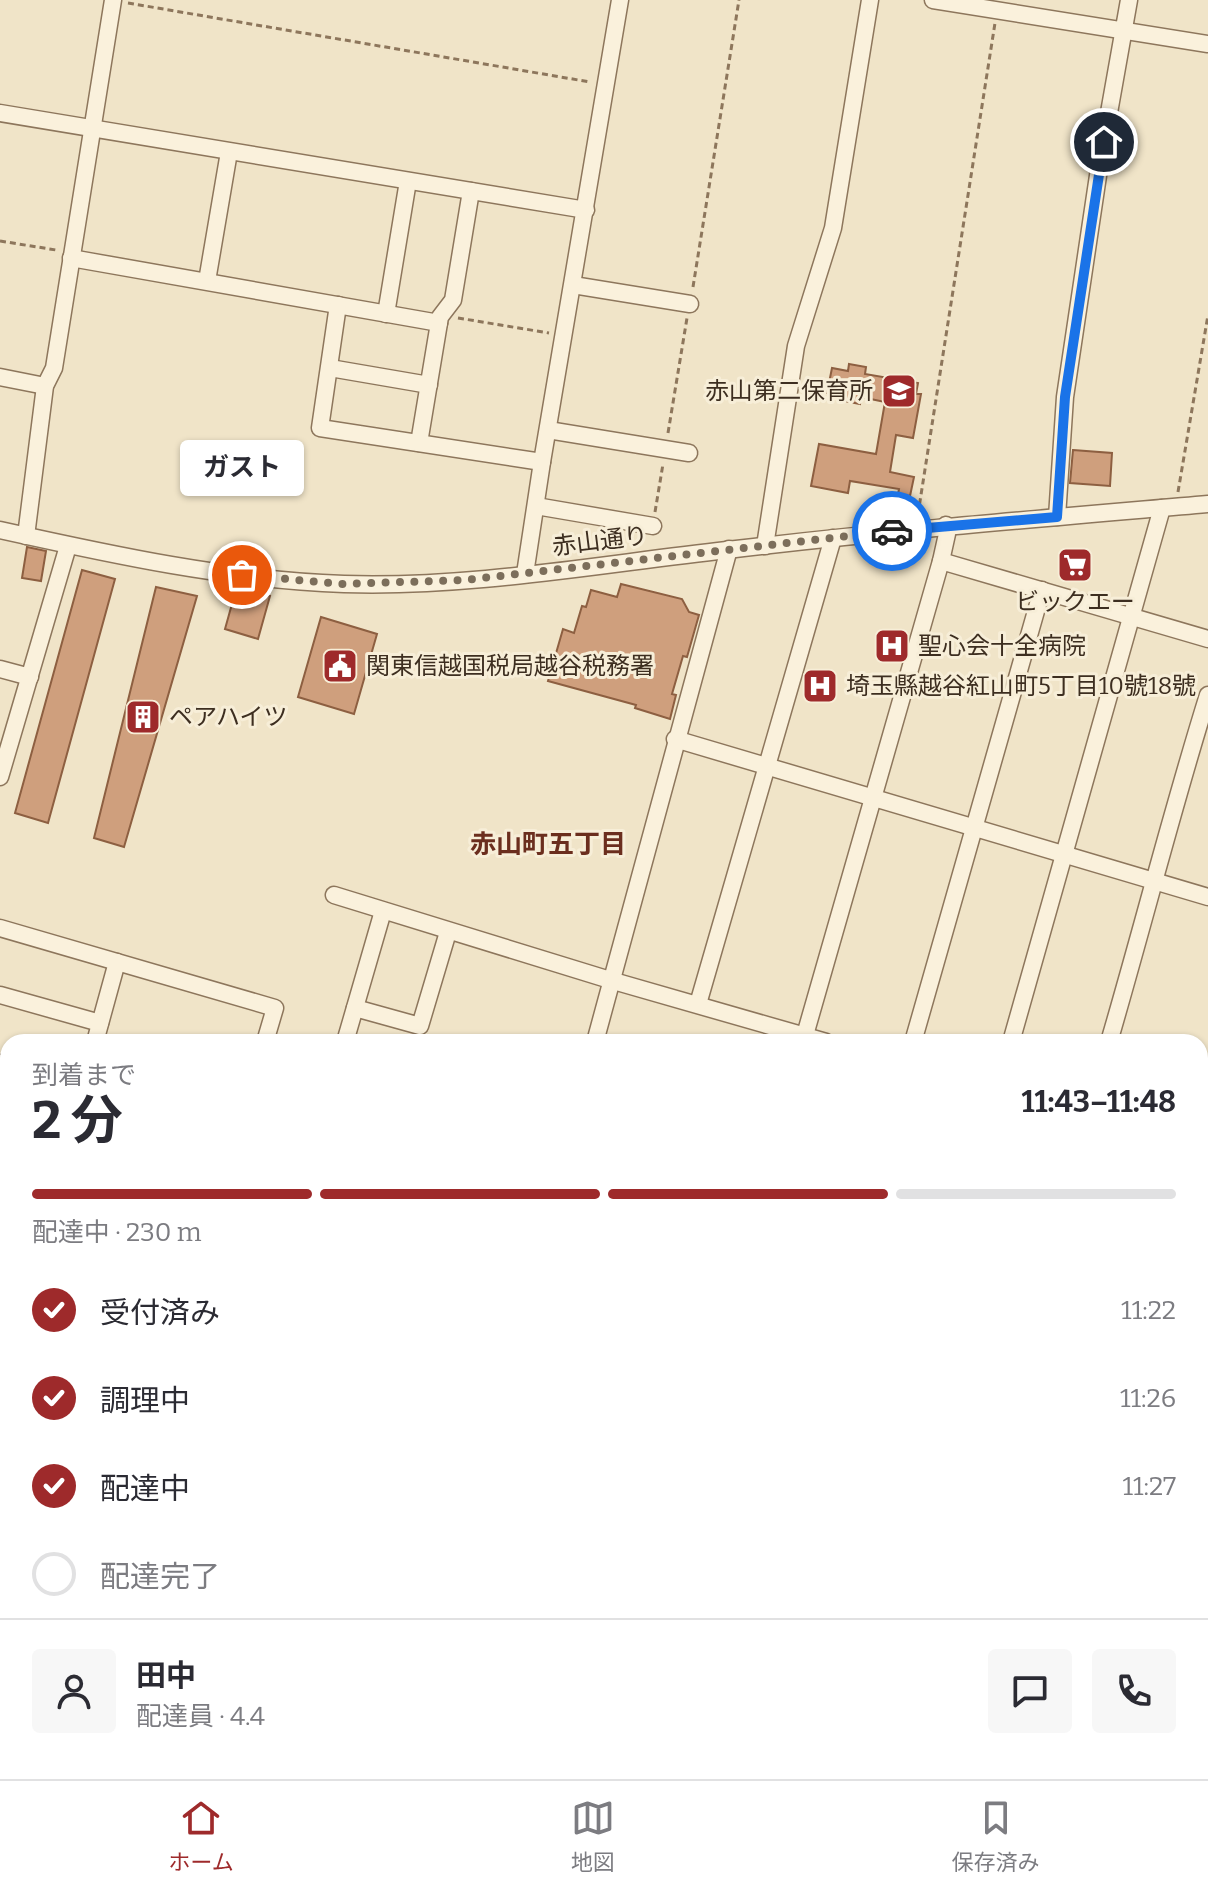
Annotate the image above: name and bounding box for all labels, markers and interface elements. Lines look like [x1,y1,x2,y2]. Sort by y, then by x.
pin [1070,108,1138,176]
icon: home [1082,120,1126,164]
school or university icon: 赤山第二保育所 [880,372,918,410]
place label: 赤山第二保育所 [705,377,873,405]
callout: ガスト [180,439,304,495]
text: ガスト [203,452,281,483]
courier [852,491,932,571]
icon: car [870,509,914,553]
street label: 赤山通り [551,521,649,561]
pin [208,541,276,609]
supermarket icon: ビックエー [1056,546,1094,584]
icon: bag [220,553,264,597]
place label: ビックエー [1015,588,1135,616]
hospital icon: 聖心会十全病院 [873,627,911,665]
place label: 聖心会十全病院 [918,632,1086,660]
public building icon: 関東信越国税局越谷税務署 [321,647,359,685]
place label: 関東信越国税局越谷税務署 [366,652,654,680]
hospital icon: 埼玉縣越谷紅山町5丁目10號18號 [801,667,839,705]
place label: 埼玉縣越谷紅山町5丁目10號18號 [846,672,1196,700]
building icon: ペアハイツ [124,698,162,736]
place label: ペアハイツ [169,703,288,731]
district label: 赤山町五丁目 [470,829,626,860]
text: 到着まで [32,1060,136,1091]
text: 11:43–11:48 [1022,1084,1176,1120]
text: 2 分 [32,1089,123,1152]
text: 配達中 · 230 m [32,1217,202,1248]
icon: check [32,1288,76,1332]
text: 受付済み [100,1295,220,1331]
text: 11:22 [1121,1295,1176,1326]
icon: check [32,1376,76,1420]
text: 調理中 [100,1383,190,1419]
text: 11:26 [1120,1383,1176,1414]
icon: check [32,1464,76,1508]
text: 配達中 [100,1471,190,1507]
text: 11:27 [1122,1471,1176,1502]
text: 配達完了 [100,1559,220,1595]
button: person [32,1649,116,1733]
button: chat [988,1649,1072,1733]
button: phone [1092,1649,1176,1733]
text: 田中 [136,1658,196,1694]
text: 配達員 · 4.4 [136,1701,265,1732]
tab: ホーム [168,1796,234,1876]
tab: 地図 [571,1796,615,1876]
tab: 保存済み [952,1796,1040,1876]

